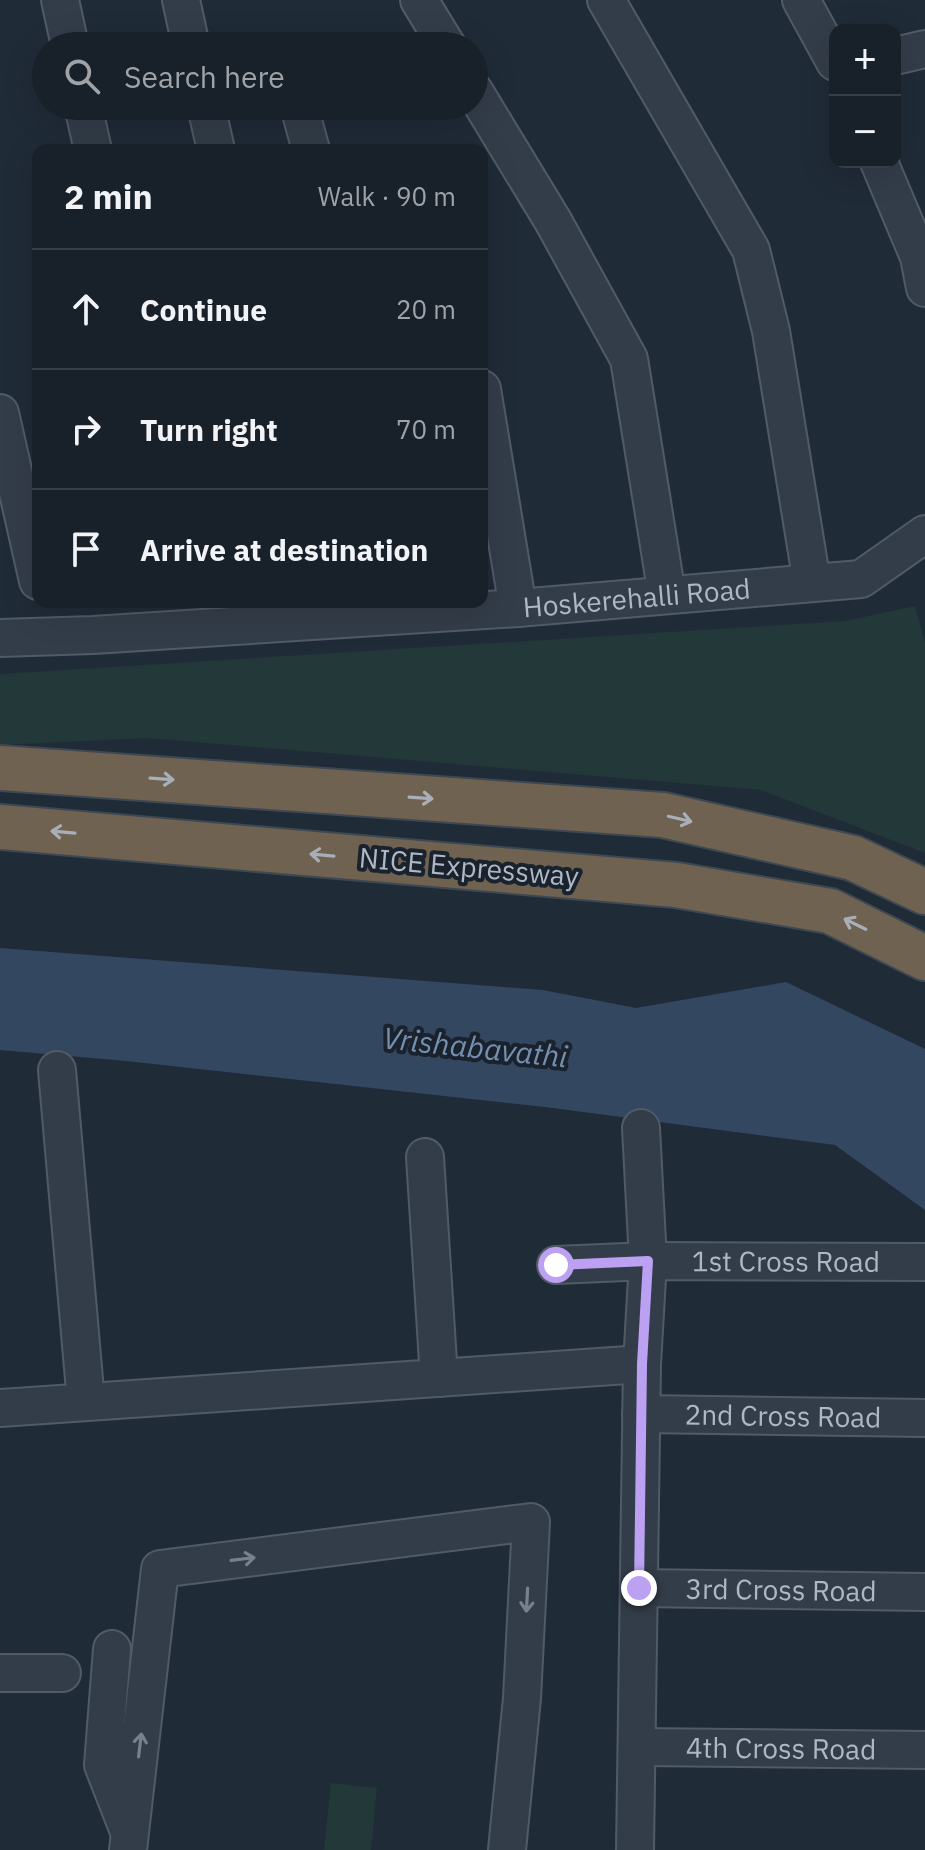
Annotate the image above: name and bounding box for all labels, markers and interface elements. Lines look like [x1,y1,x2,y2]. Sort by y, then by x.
map controls [829,24,901,168]
button: + [829,24,901,96]
search box [32,32,488,120]
icon: search [60,54,104,98]
text: Search here [124,57,285,96]
button: − [829,96,901,168]
text: 2 min [64,174,153,218]
text: Walk · 90 m [318,179,456,213]
icon: ahead [64,287,108,331]
text: Continue [140,290,267,329]
text: 20 m [396,292,456,326]
icon: right [64,407,108,451]
text: Turn right [140,410,278,449]
text: 70 m [396,412,456,446]
icon: arrive [64,527,108,571]
text: Arrive at destination [140,530,428,569]
street label: Hoskerehalli Road [521,569,752,626]
one-way arrow [148,772,175,787]
one-way arrow [407,791,434,806]
one-way arrow [667,812,692,827]
one-way arrow [50,825,76,840]
street label: NICE Expressway [358,838,580,895]
one-way arrow [309,847,336,862]
one-way arrow [844,915,868,931]
water label: Vrishabavathi [381,1017,569,1076]
street label: 1st Cross Road [692,1242,880,1280]
route start [538,1247,574,1283]
street label: 2nd Cross Road [684,1396,882,1435]
one-way arrow [230,1551,255,1566]
route end [621,1570,657,1606]
street label: 3rd Cross Road [685,1570,877,1609]
one-way arrow [519,1586,534,1613]
street label: 4th Cross Road [686,1729,876,1767]
one-way arrow [133,1732,148,1759]

